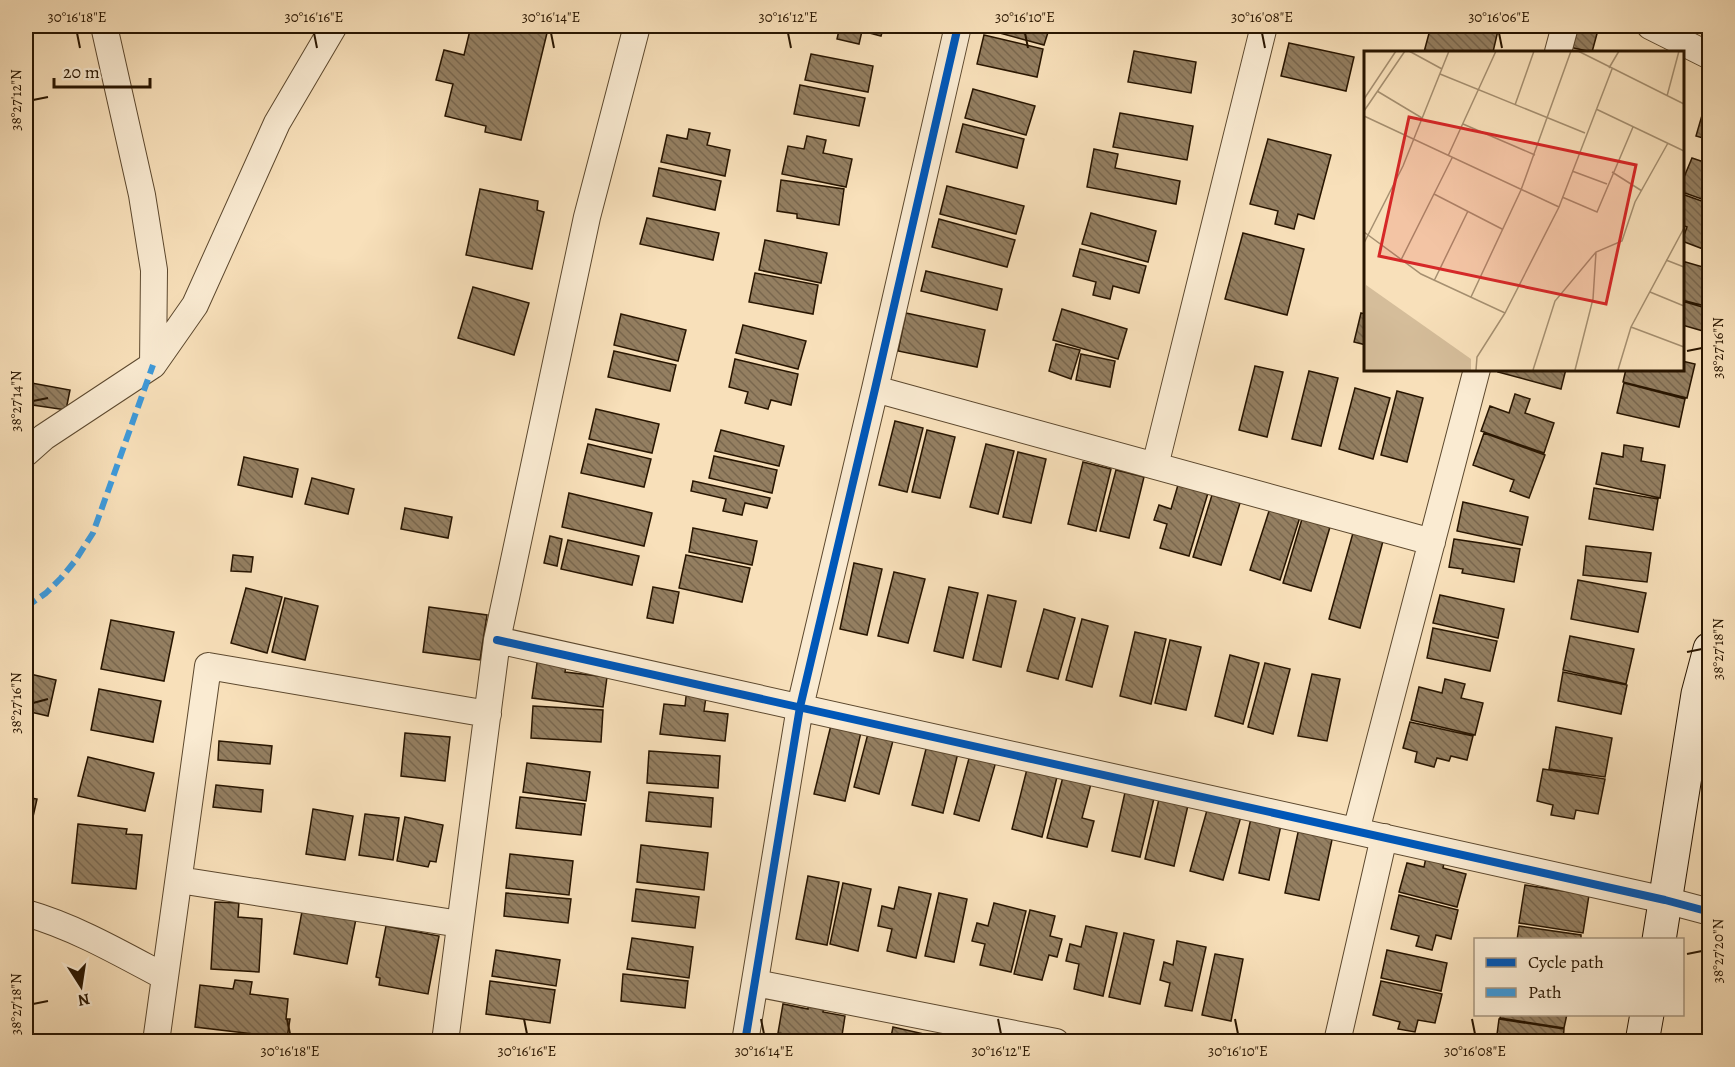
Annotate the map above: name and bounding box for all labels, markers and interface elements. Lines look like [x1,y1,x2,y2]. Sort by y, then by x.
text: 30°16'18"E [47,7,107,27]
text: 30°16'16"E [285,7,343,27]
text: 30°16'14"E [522,7,580,27]
text: 30°16'12"E [758,7,818,27]
text: 30°16'10"E [995,7,1055,27]
text: 30°16'08"E [1231,7,1293,27]
text: 30°16'06"E [1468,7,1530,27]
scale bar [54,51,150,89]
inset map [1364,51,1684,370]
text: 20 m [63,60,100,84]
text: 38°27'12"N [6,69,26,131]
text: 38°27'16"N [1708,317,1728,379]
text: 38°27'14"N [6,370,26,432]
text: 38°27'18"N [1708,618,1728,680]
text: 38°27'16"N [6,672,26,734]
text: 38°27'20"N [1708,919,1728,983]
legend [1474,938,1684,1016]
text: Cycle path [1528,950,1604,974]
north arrow [51,956,111,1016]
text: 38°27'18"N [6,973,26,1035]
text: Path [1528,980,1562,1004]
text: N [76,988,92,1012]
text: 30°16'18"E [260,1041,320,1061]
text: 30°16'16"E [498,1041,556,1061]
text: 30°16'14"E [735,1041,793,1061]
text: 30°16'12"E [971,1041,1031,1061]
text: 30°16'10"E [1208,1041,1268,1061]
text: 30°16'08"E [1444,1041,1506,1061]

